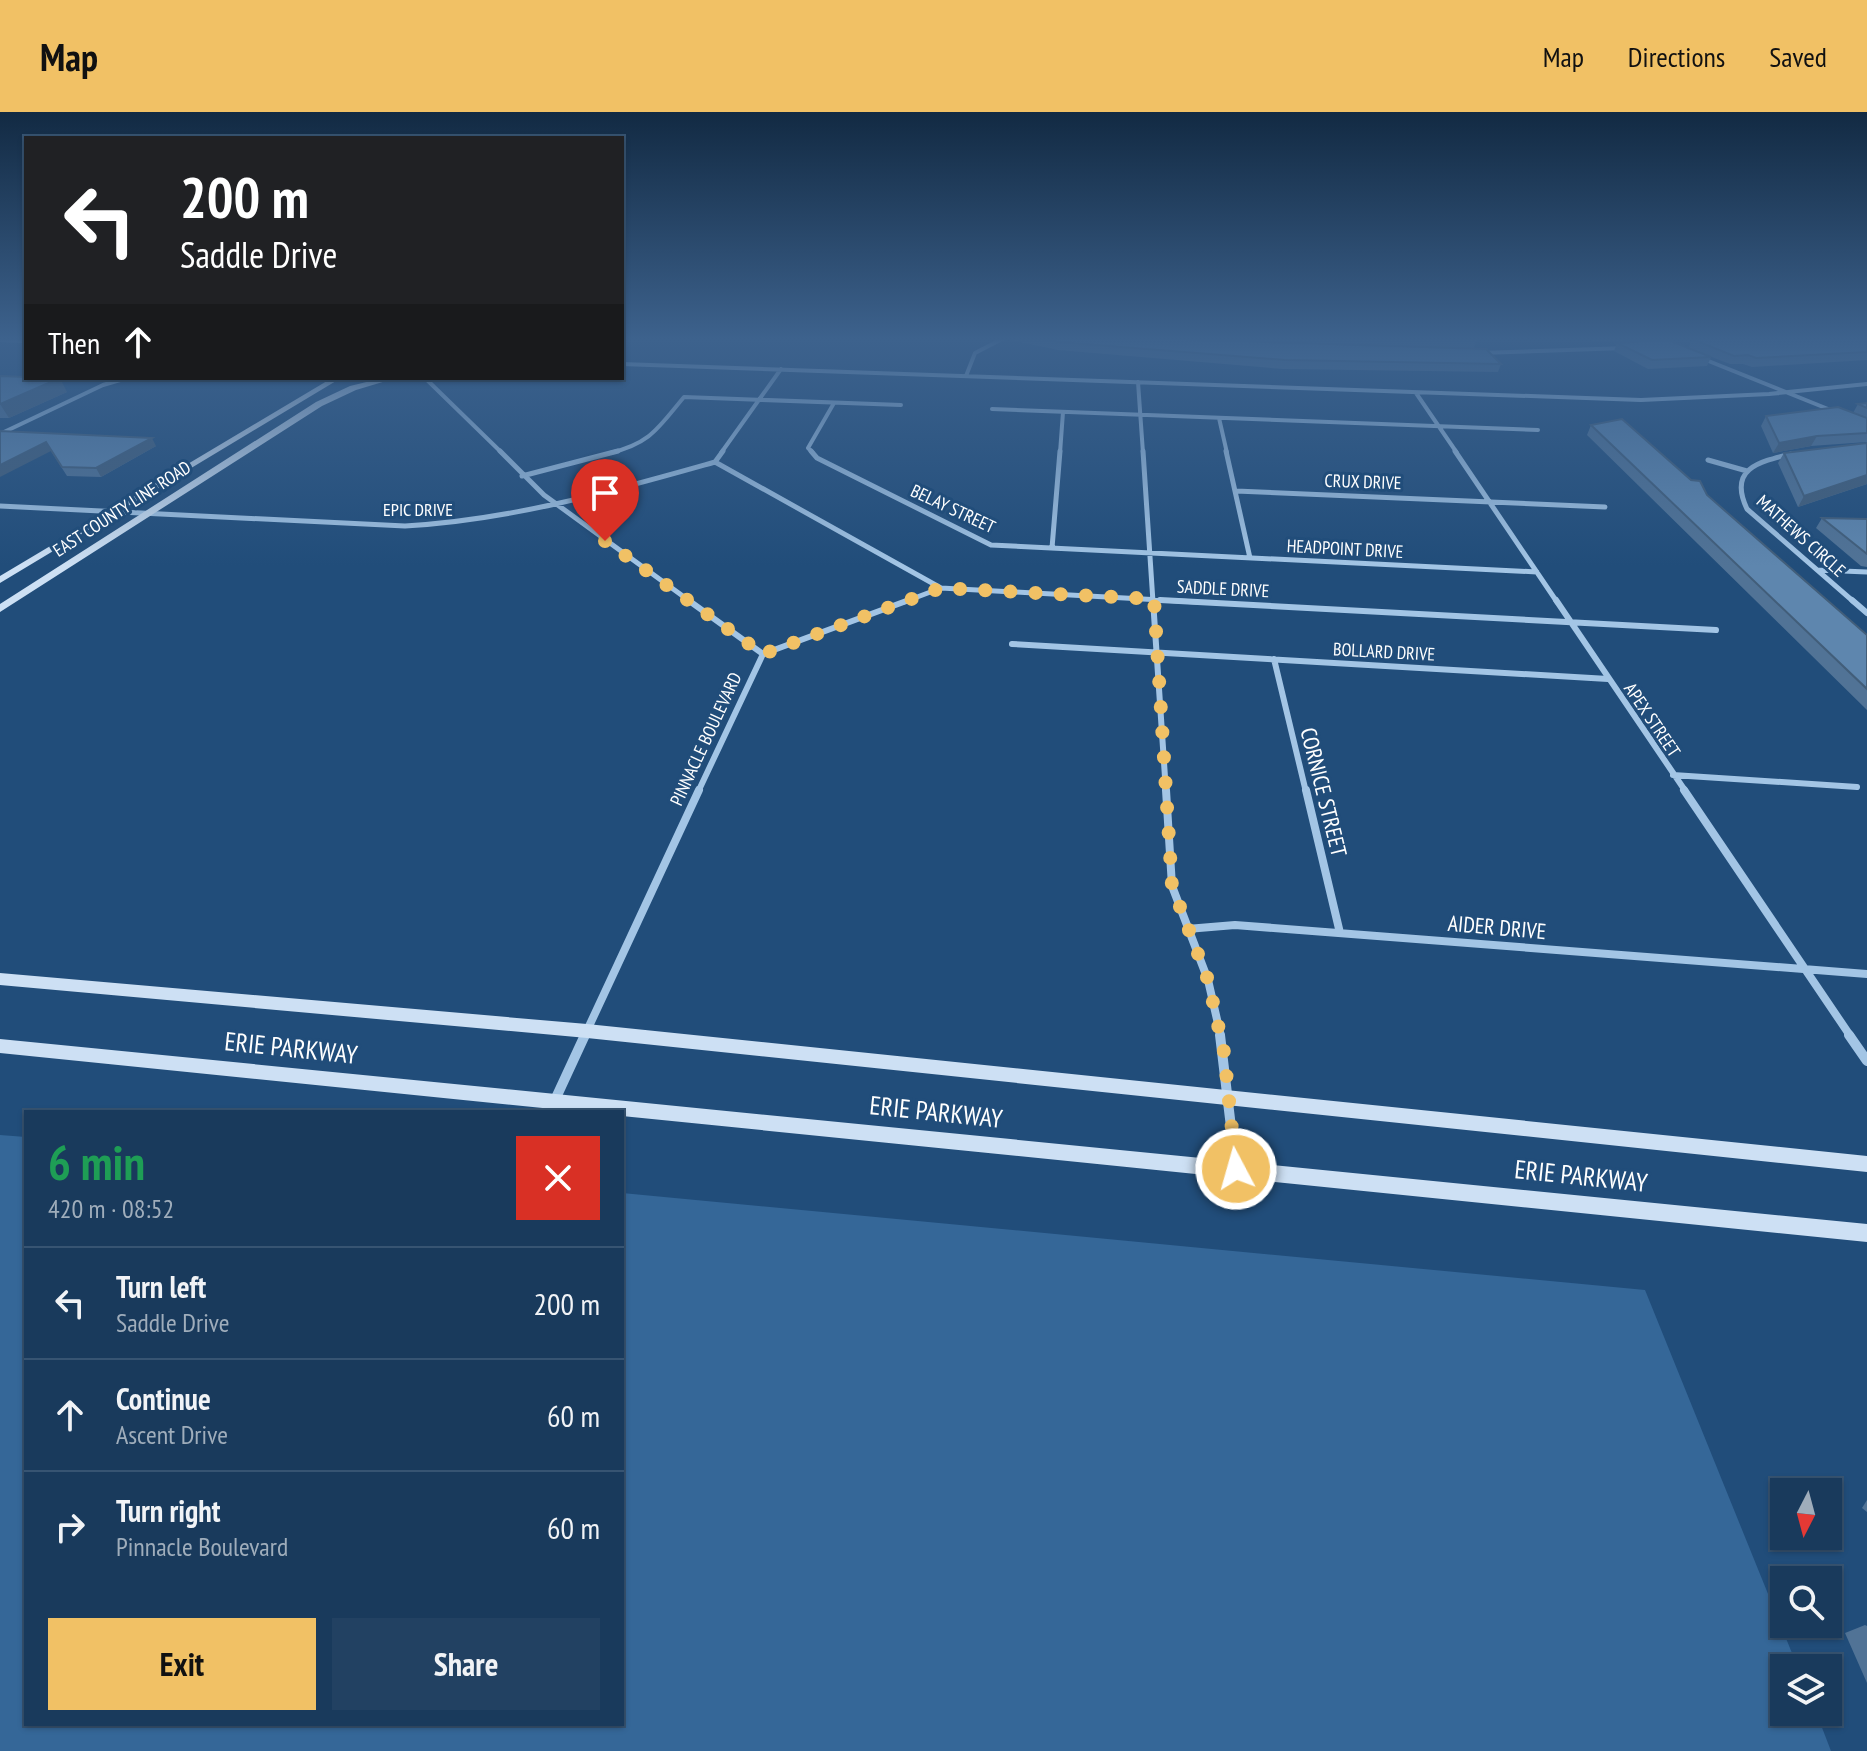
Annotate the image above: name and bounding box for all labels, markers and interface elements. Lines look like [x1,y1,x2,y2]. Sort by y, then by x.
text: Map [40,32,98,81]
text: Map [1543,38,1584,75]
text: Directions [1628,38,1725,75]
text: Saved [1769,38,1827,75]
text: 200 m [180,161,309,233]
icon: left [48,168,152,272]
text: Saddle Drive [180,231,337,278]
icon: ahead [116,320,160,364]
text: Then [48,323,100,362]
street label: EAST COUNTY LINE ROAD [48,455,195,562]
pin [571,459,639,541]
street label: CRUX DRIVE [1324,469,1402,494]
icon: arrive [583,471,627,515]
street label: BELAY STREET [907,479,999,538]
street label: MATHEWS CIRCLE [1752,490,1851,582]
street label: EPIC DRIVE [383,498,453,521]
street label: HEADPOINT DRIVE [1286,534,1404,563]
street label: SADDLE DRIVE [1176,575,1270,602]
street label: BOLLARD DRIVE [1332,637,1436,666]
street label: PINNACLE BOULEVARD [665,669,746,809]
street label: APEX STREET [1619,678,1686,761]
street label: CORNICE STREET [1294,725,1354,860]
street label: AIDER DRIVE [1447,909,1547,945]
street label: ERIE PARKWAY [223,1024,359,1071]
street label: ERIE PARKWAY [868,1088,1004,1135]
position arrow [1194,1127,1278,1211]
text: 6 min [48,1131,145,1193]
button: close [516,1136,600,1220]
street label: ERIE PARKWAY [1513,1152,1649,1199]
text: 420 m · 08:52 [48,1192,174,1225]
text: Turn left [116,1267,206,1306]
icon: left [48,1281,92,1325]
text: 200 m [534,1284,600,1323]
text: Saddle Drive [116,1306,230,1339]
text: Continue [116,1379,211,1418]
icon: ahead [48,1393,92,1437]
text: 60 m [547,1396,600,1435]
text: Ascent Drive [116,1418,228,1451]
north arrow [1770,1478,1842,1550]
map controls [1770,1478,1842,1726]
text: Turn right [116,1491,220,1530]
icon: right [48,1505,92,1549]
text: 60 m [547,1508,600,1547]
text: Pinnacle Boulevard [116,1530,288,1563]
button: search [1770,1566,1842,1638]
button: Exit [48,1618,316,1710]
button: Share [332,1618,600,1710]
button: layers [1770,1654,1842,1726]

